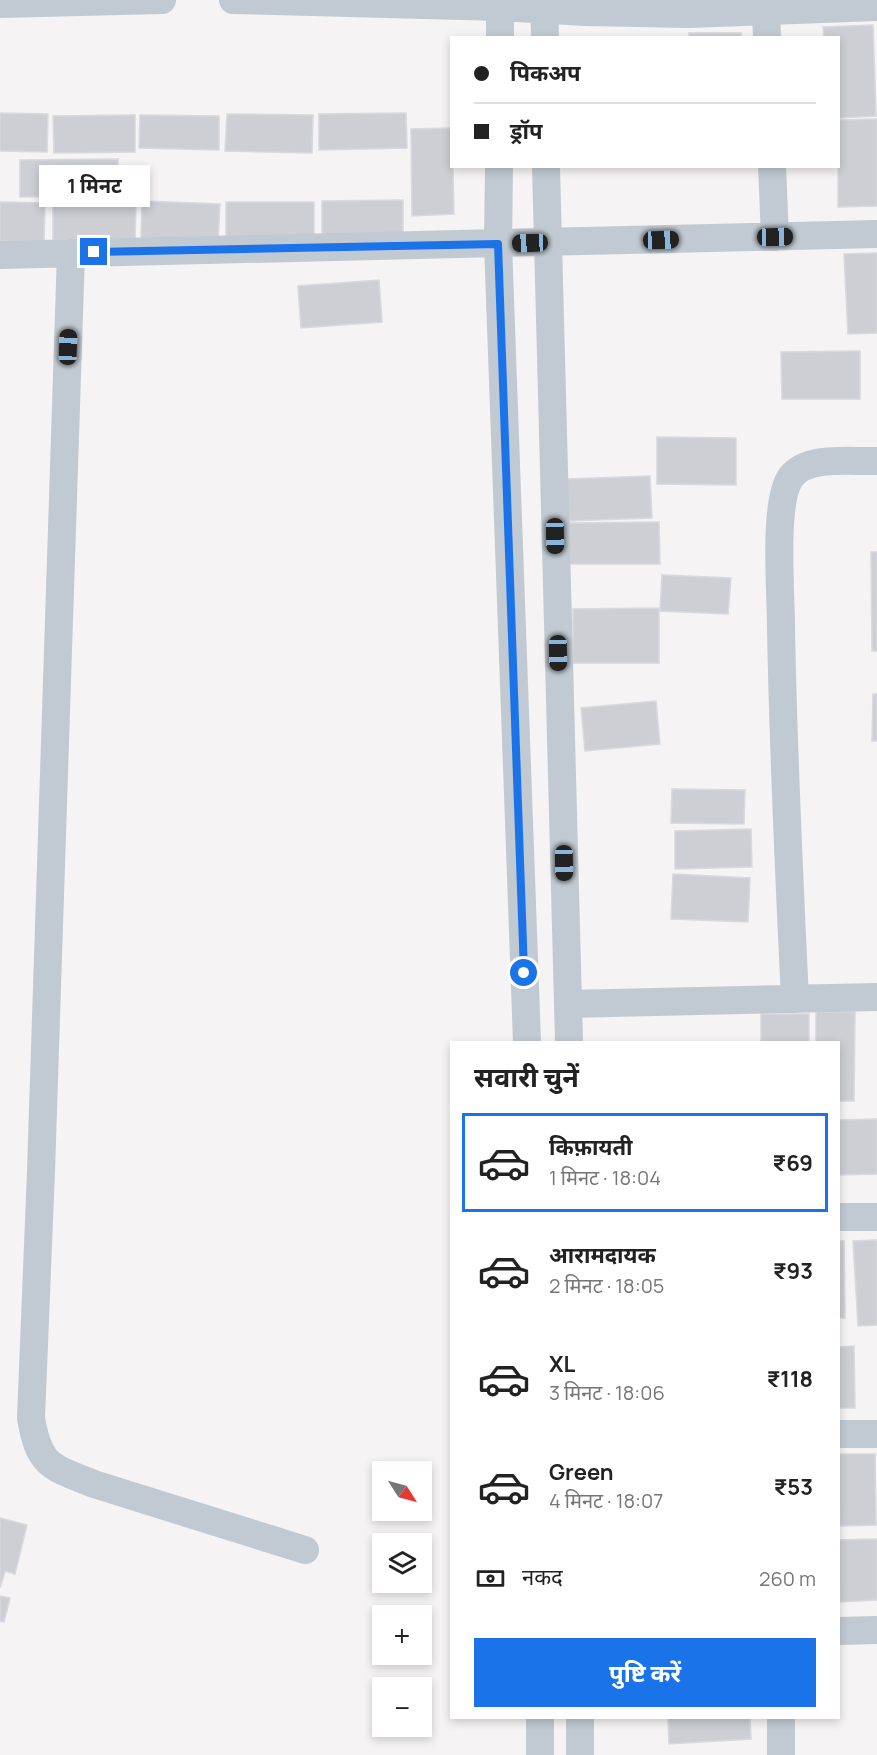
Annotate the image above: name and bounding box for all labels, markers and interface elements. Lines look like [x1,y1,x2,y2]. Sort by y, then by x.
text: पिकअप [510,58,581,88]
text: ड्रॉप [510,116,543,146]
callout: 1 मिनट [38,165,150,207]
text: 1 मिनट [67,172,122,199]
car [757,228,793,246]
car [643,230,679,250]
car [512,233,548,253]
route end [80,238,107,265]
car [58,329,78,365]
car [546,518,564,554]
car [549,635,567,671]
car [555,845,573,881]
route start [510,959,537,986]
text: सवारी चुनें [474,1058,579,1095]
text: किफ़ायती [549,1132,633,1162]
icon: car [477,1136,531,1190]
text: ₹69 [773,1148,813,1178]
text: 1 मिनट · 18:04 [549,1164,661,1191]
text: आरामदायक [549,1240,656,1270]
icon: car [477,1244,531,1298]
text: ₹93 [773,1256,813,1286]
text: 2 मिनट · 18:05 [549,1272,664,1299]
text: XL [549,1349,575,1379]
icon: car [477,1352,531,1406]
text: ₹118 [767,1364,813,1394]
text: 3 मिनट · 18:06 [549,1379,665,1406]
text: Green [549,1457,614,1487]
icon: car [477,1460,531,1514]
north arrow [372,1461,432,1521]
map controls [372,1461,432,1737]
text: ₹53 [774,1472,813,1502]
text: 4 मिनट · 18:07 [549,1487,663,1514]
button: layers [372,1533,432,1593]
icon: cash [474,1562,507,1595]
text: नकद [522,1562,563,1592]
text: 260 m [759,1565,816,1592]
button: + [372,1605,432,1665]
button: पुष्टि करें [474,1638,816,1707]
button: − [372,1677,432,1737]

